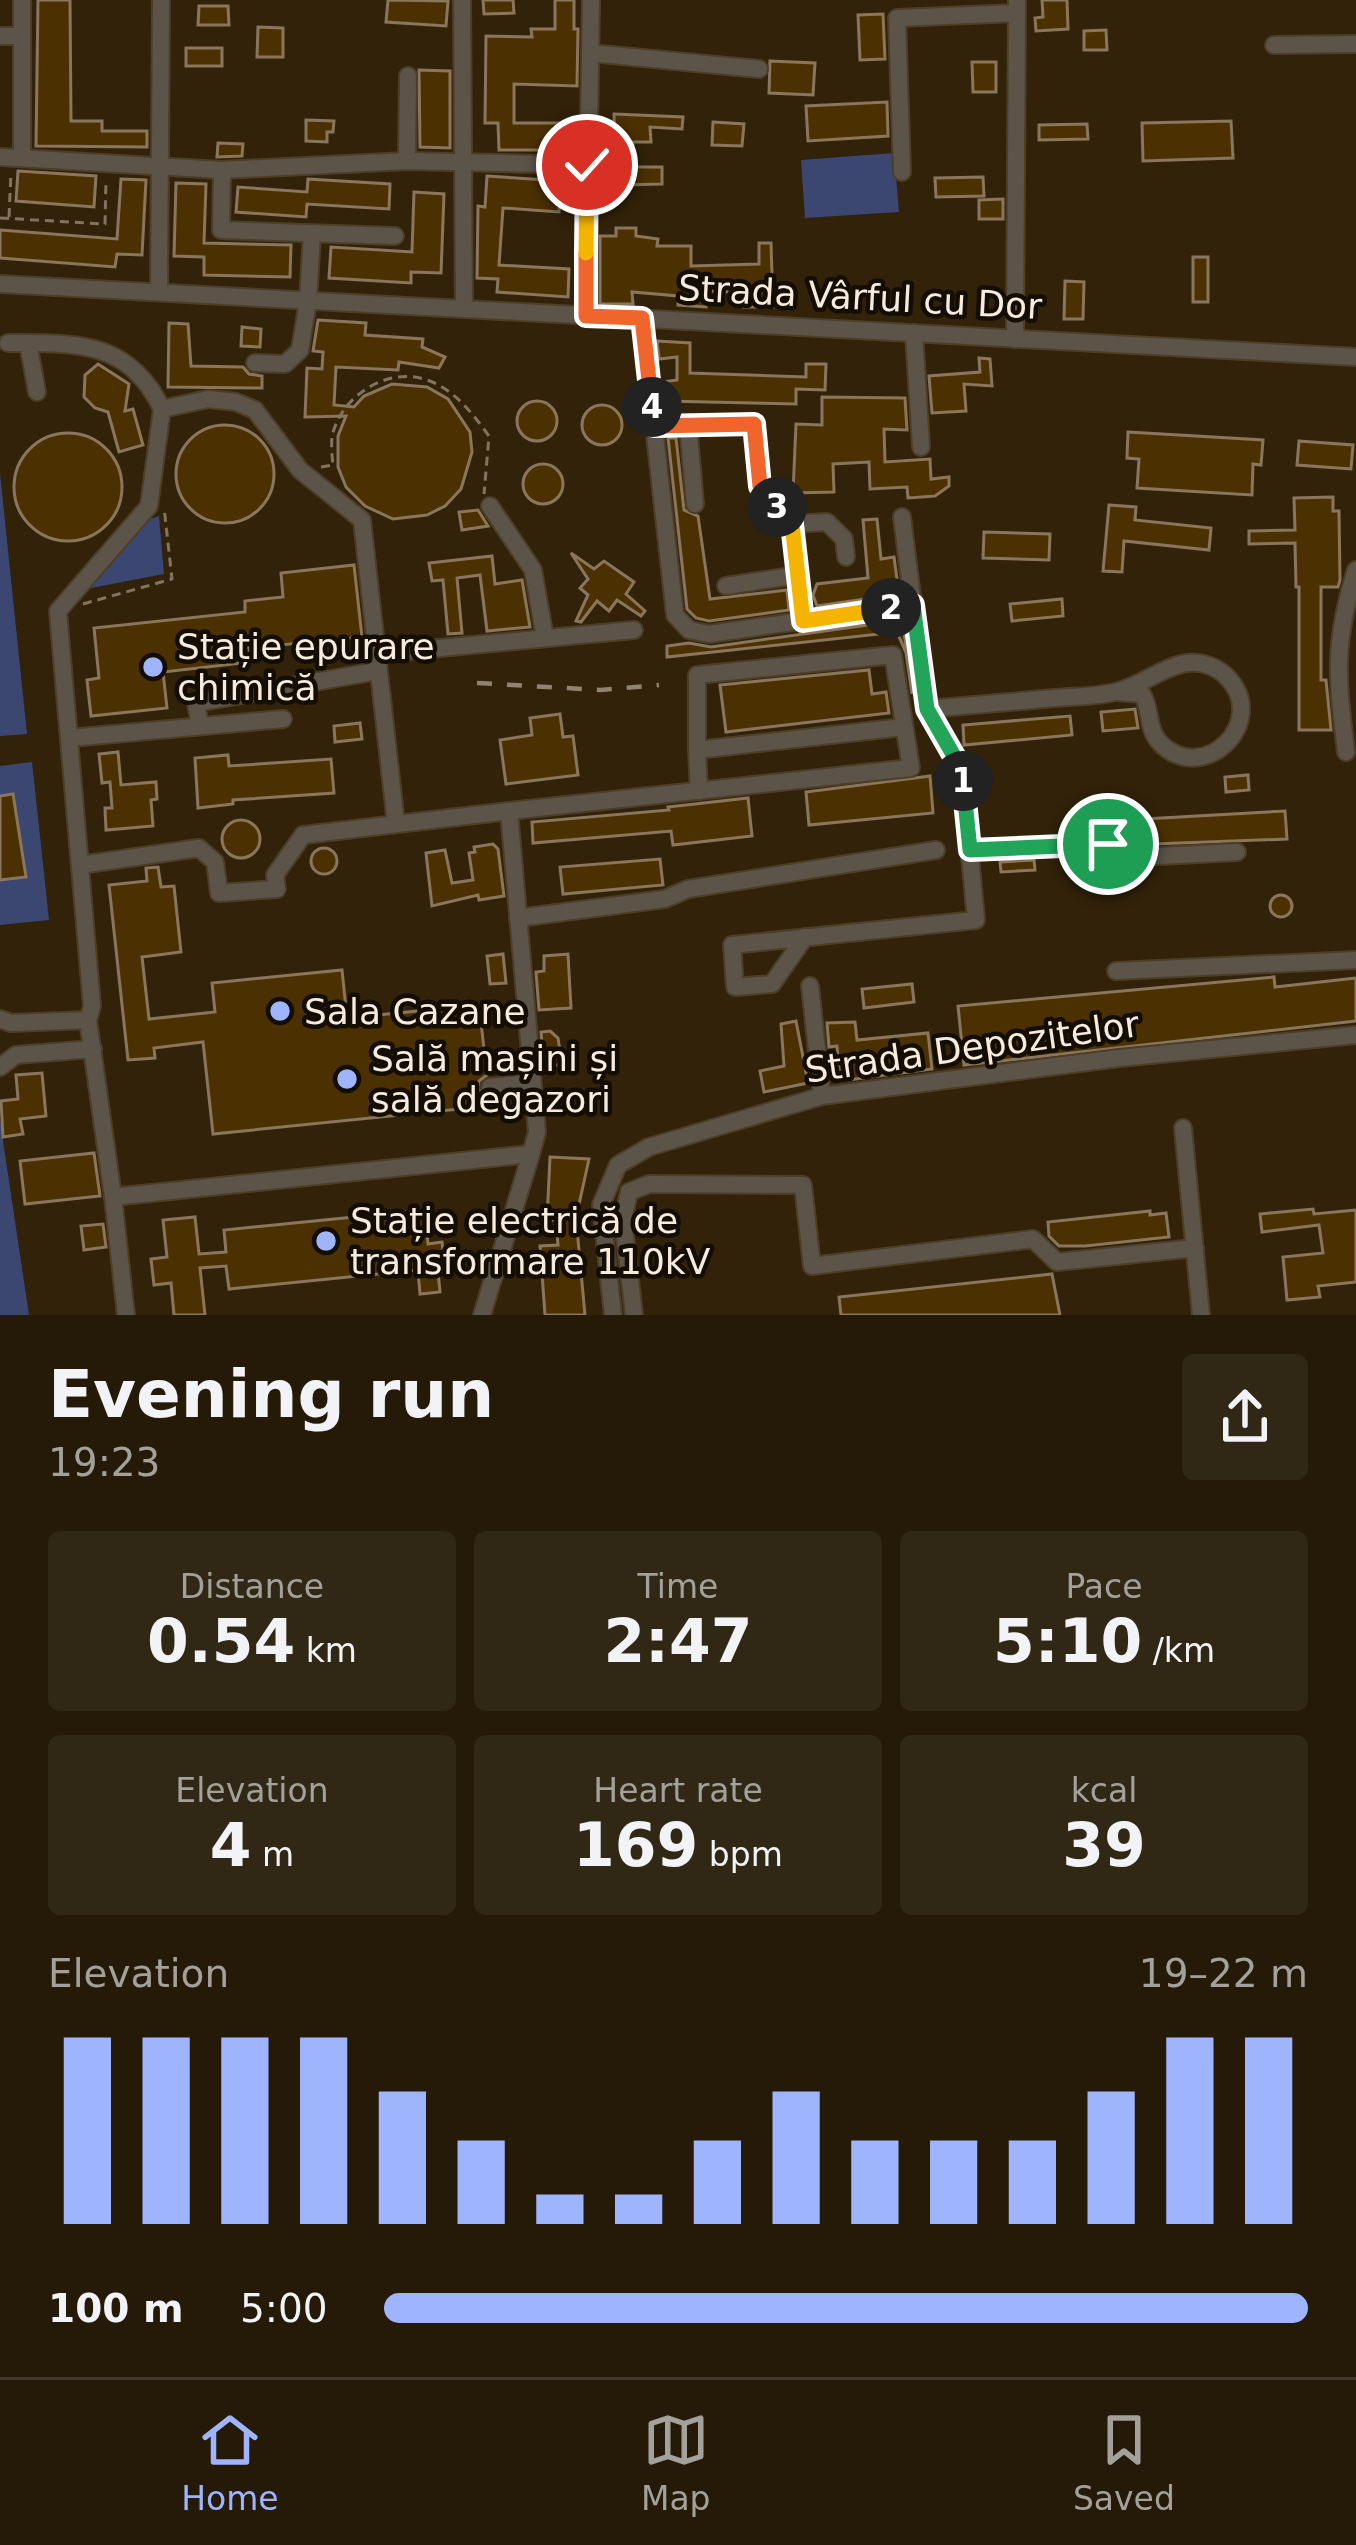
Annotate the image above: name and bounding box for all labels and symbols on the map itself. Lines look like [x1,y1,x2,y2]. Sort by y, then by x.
pin [536,114,638,216]
street label: Strada Vârful cu Dor [677,267,1043,327]
pin: 4 [622,377,682,437]
pin: 3 [747,477,807,537]
pin: 2 [861,578,921,638]
place label: Stație epurare chimică [177,626,435,708]
marker: Stație epurare chimică [140,654,166,680]
pin: 1 [933,751,993,811]
pin [1057,793,1159,895]
place label: Sala Cazane [304,991,526,1032]
marker: Sala Cazane [267,998,293,1024]
street label: Strada Depozitelor [802,1003,1142,1091]
place label: Sală mașini și sală degazori [371,1038,618,1120]
marker: Sală mașini și sală degazori [334,1066,360,1092]
place label: Stație electrică de transformare 110kV [350,1200,711,1282]
marker: Stație electrică de transformare 110kV [313,1228,339,1254]

